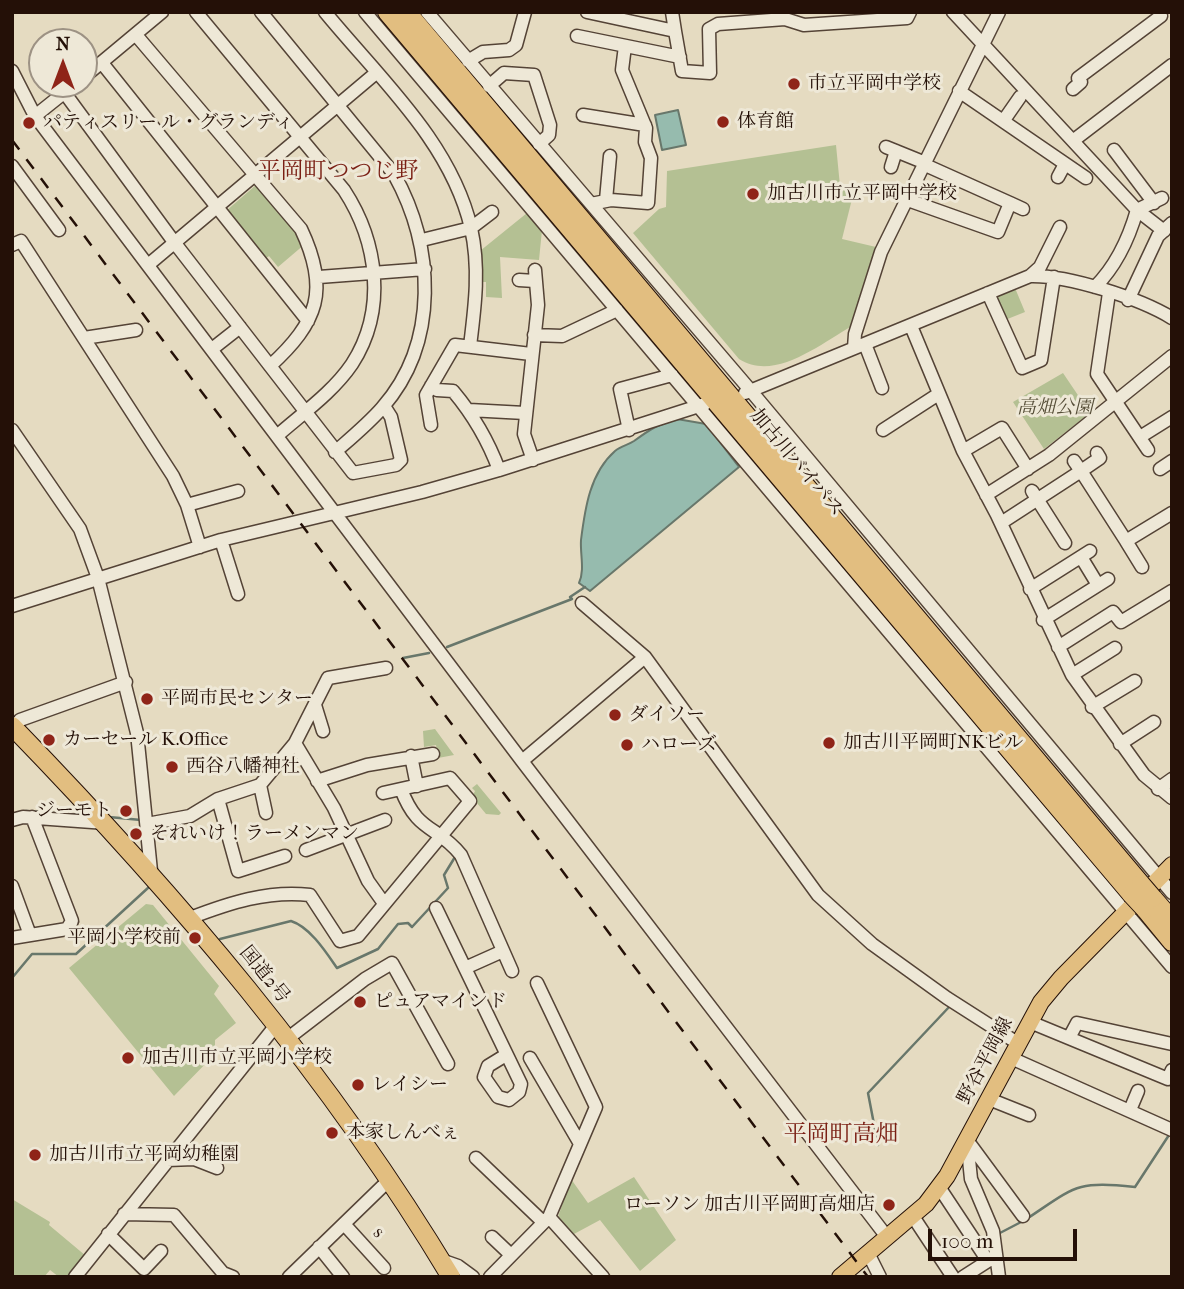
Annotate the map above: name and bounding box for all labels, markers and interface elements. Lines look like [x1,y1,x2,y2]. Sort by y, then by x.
north arrow [28,28,98,98]
text: N [56,33,70,55]
place label: 市立平岡中学校 [808,73,941,95]
marker: 市立平岡中学校 [786,76,802,92]
place label: 体育館 [737,111,794,133]
place label: パティスリー ル・グランディ [43,112,294,134]
marker: 体育館 [715,114,731,130]
marker: パティスリー ル・グランディ [21,115,37,131]
district label: 平岡町つつじ野 [258,158,418,186]
place label: 加古川市立平岡中学校 [767,183,957,205]
marker: 加古川市立平岡中学校 [745,186,761,202]
park label: 高畑公園 [1017,397,1093,419]
street label: 加古川バイパス [745,405,847,521]
place label: 平岡市民センター [161,688,313,710]
marker: 平岡市民センター [139,691,155,707]
place label: ダイソー [629,704,705,726]
marker: ダイソー [607,707,623,723]
place label: カーセール K.Office [63,729,228,751]
marker: カーセール K.Office [41,732,57,748]
place label: 加古川平岡町NKビル [843,732,1023,754]
place label: ハローズ [641,734,717,756]
marker: 加古川平岡町NKビル [821,735,837,751]
marker: ハローズ [619,737,635,753]
place label: 西谷八幡神社 [186,756,300,778]
marker: 西谷八幡神社 [164,759,180,775]
place label: ジーモト [36,800,112,822]
marker: ジーモト [118,803,134,819]
place label: それいけ！ラーメンマン [150,823,359,845]
marker: それいけ！ラーメンマン [128,826,144,842]
place label: 平岡小学校前 [67,927,181,949]
marker: 平岡小学校前 [187,930,203,946]
street label: 国道2号 [234,942,294,1008]
place label: ピュアマインド [374,991,507,1013]
marker: ピュアマインド [352,994,368,1010]
street label: 野谷平岡線 [954,1014,1018,1108]
place label: 加古川市立平岡小学校 [142,1047,332,1069]
marker: 加古川市立平岡小学校 [120,1050,136,1066]
place label: レイシー [372,1074,448,1096]
marker: レイシー [350,1077,366,1093]
district label: 平岡町高畑 [784,1121,898,1149]
place label: 本家しんべぇ [346,1122,460,1144]
marker: 本家しんべぇ [324,1125,340,1141]
place label: 加古川市立平岡幼稚園 [49,1144,239,1166]
marker: 加古川市立平岡幼稚園 [27,1147,43,1163]
place label: ローソン 加古川平岡町高畑店 [624,1194,875,1216]
marker: ローソン 加古川平岡町高畑店 [881,1197,897,1213]
scale bar [932,1216,1081,1260]
street label: s [367,1223,389,1243]
text: 100 m [941,1229,994,1253]

